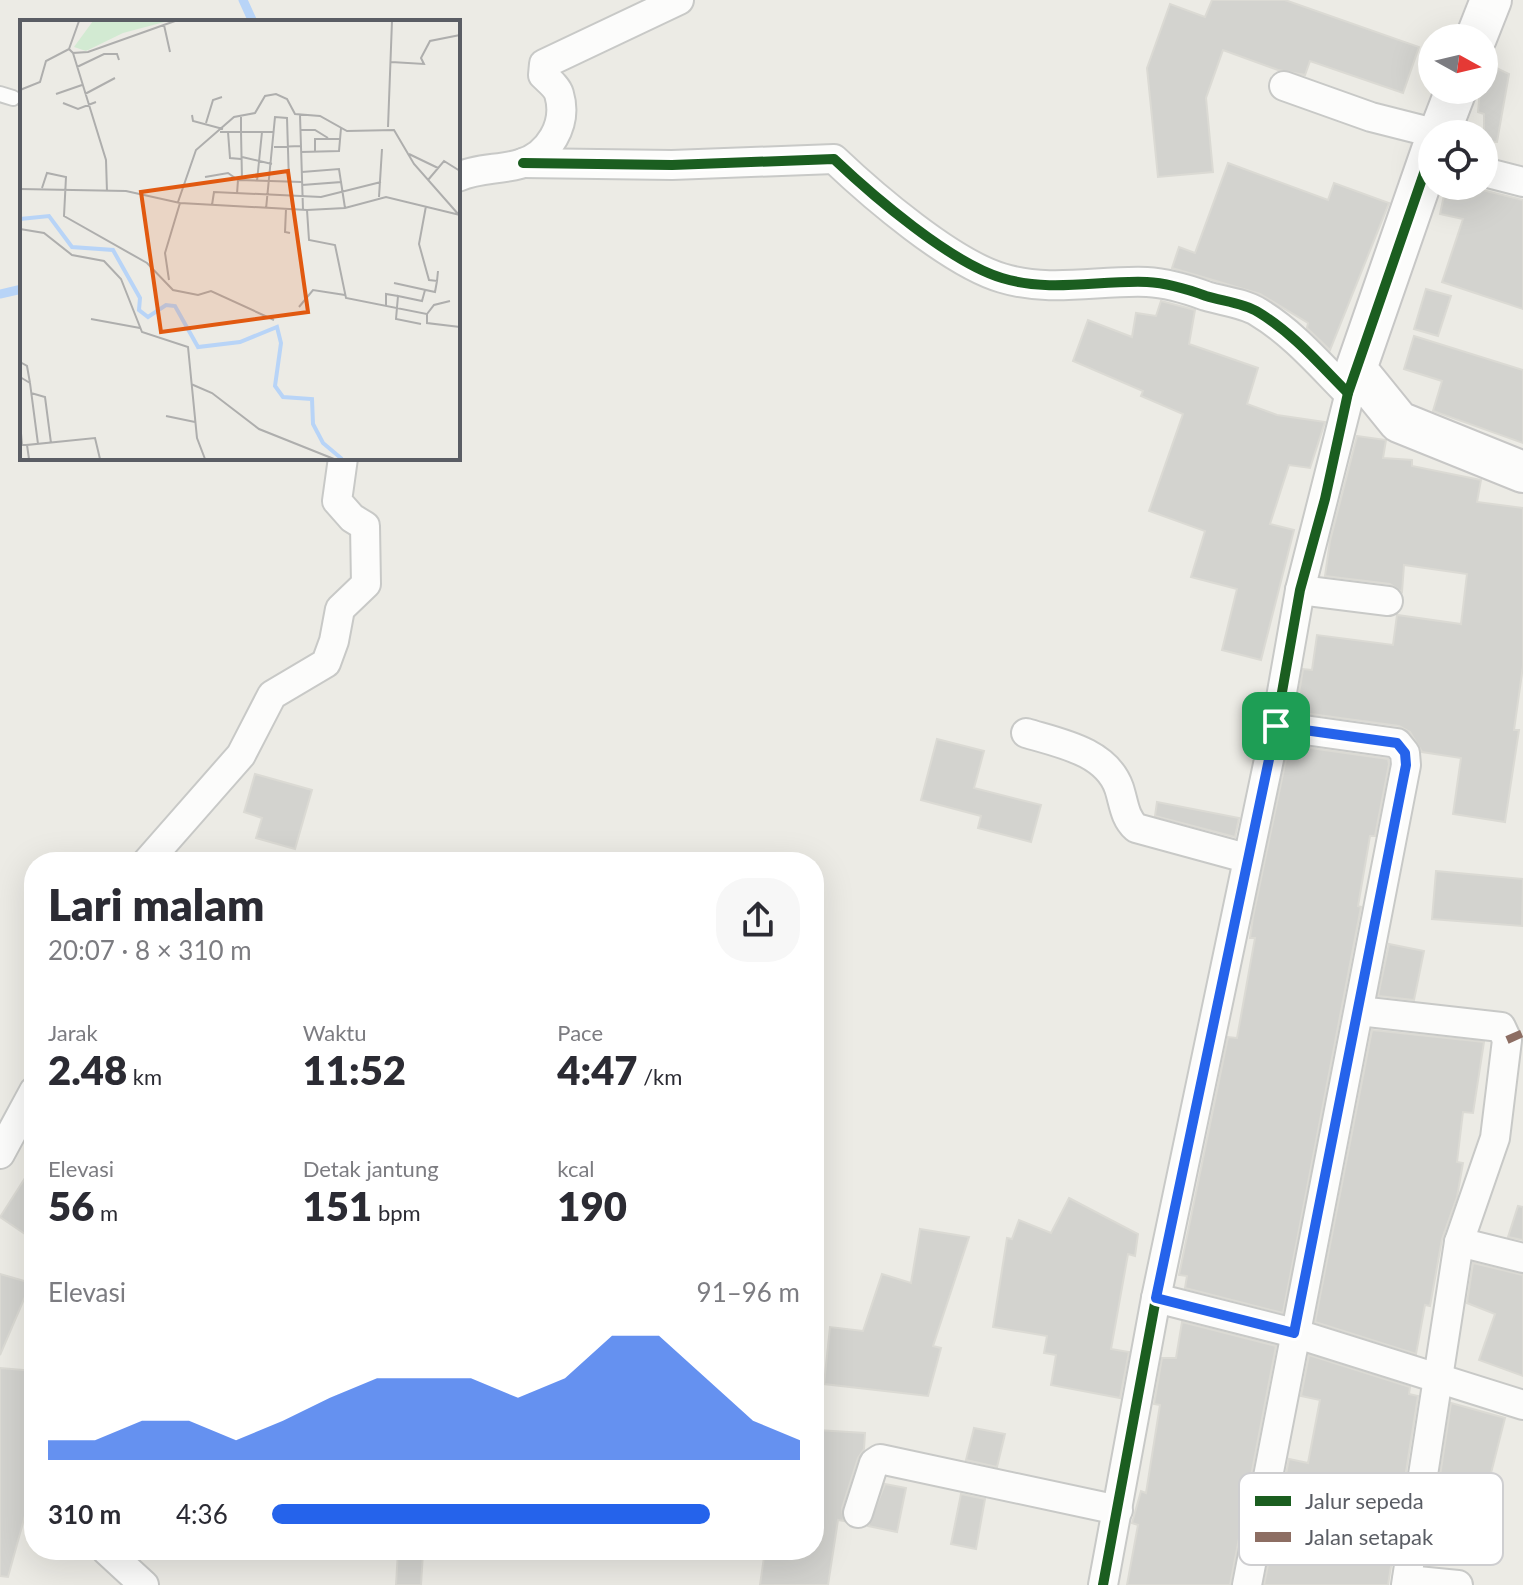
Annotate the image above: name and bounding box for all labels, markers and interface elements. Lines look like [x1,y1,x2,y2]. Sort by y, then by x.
inset map [20,20,460,460]
north arrow [1418,24,1498,104]
map controls [1418,24,1498,200]
button: locate [1418,120,1498,200]
pin [1242,692,1310,760]
icon: arrive [1254,704,1298,748]
text: Lari malam [48,878,264,930]
button: share [716,878,800,962]
text: 20:07 · 8 × 310 m [48,934,252,966]
text: Jarak [48,1019,98,1046]
text: Waktu [303,1019,366,1046]
text: Pace [557,1019,603,1046]
text: 2.48 [48,1046,127,1094]
text: 11:52 [303,1046,406,1094]
text: 4:47 [557,1046,638,1094]
text: km [127,1063,162,1090]
text: /km [638,1063,682,1090]
text: Elevasi [48,1155,114,1182]
text: Detak jantung [303,1155,439,1182]
text: kcal [557,1155,595,1182]
text: 56 [48,1182,94,1230]
text: 151 [303,1182,372,1230]
text: 190 [557,1182,627,1230]
text: m [94,1199,118,1226]
text: bpm [372,1199,421,1226]
text: Elevasi [48,1276,126,1308]
text: 91–96 m [697,1276,800,1308]
legend [1239,1473,1503,1565]
text: Jalur sepeda [1305,1487,1424,1514]
text: 310 m [48,1498,121,1530]
text: 4:36 [176,1498,228,1530]
text: Jalan setapak [1305,1523,1434,1550]

